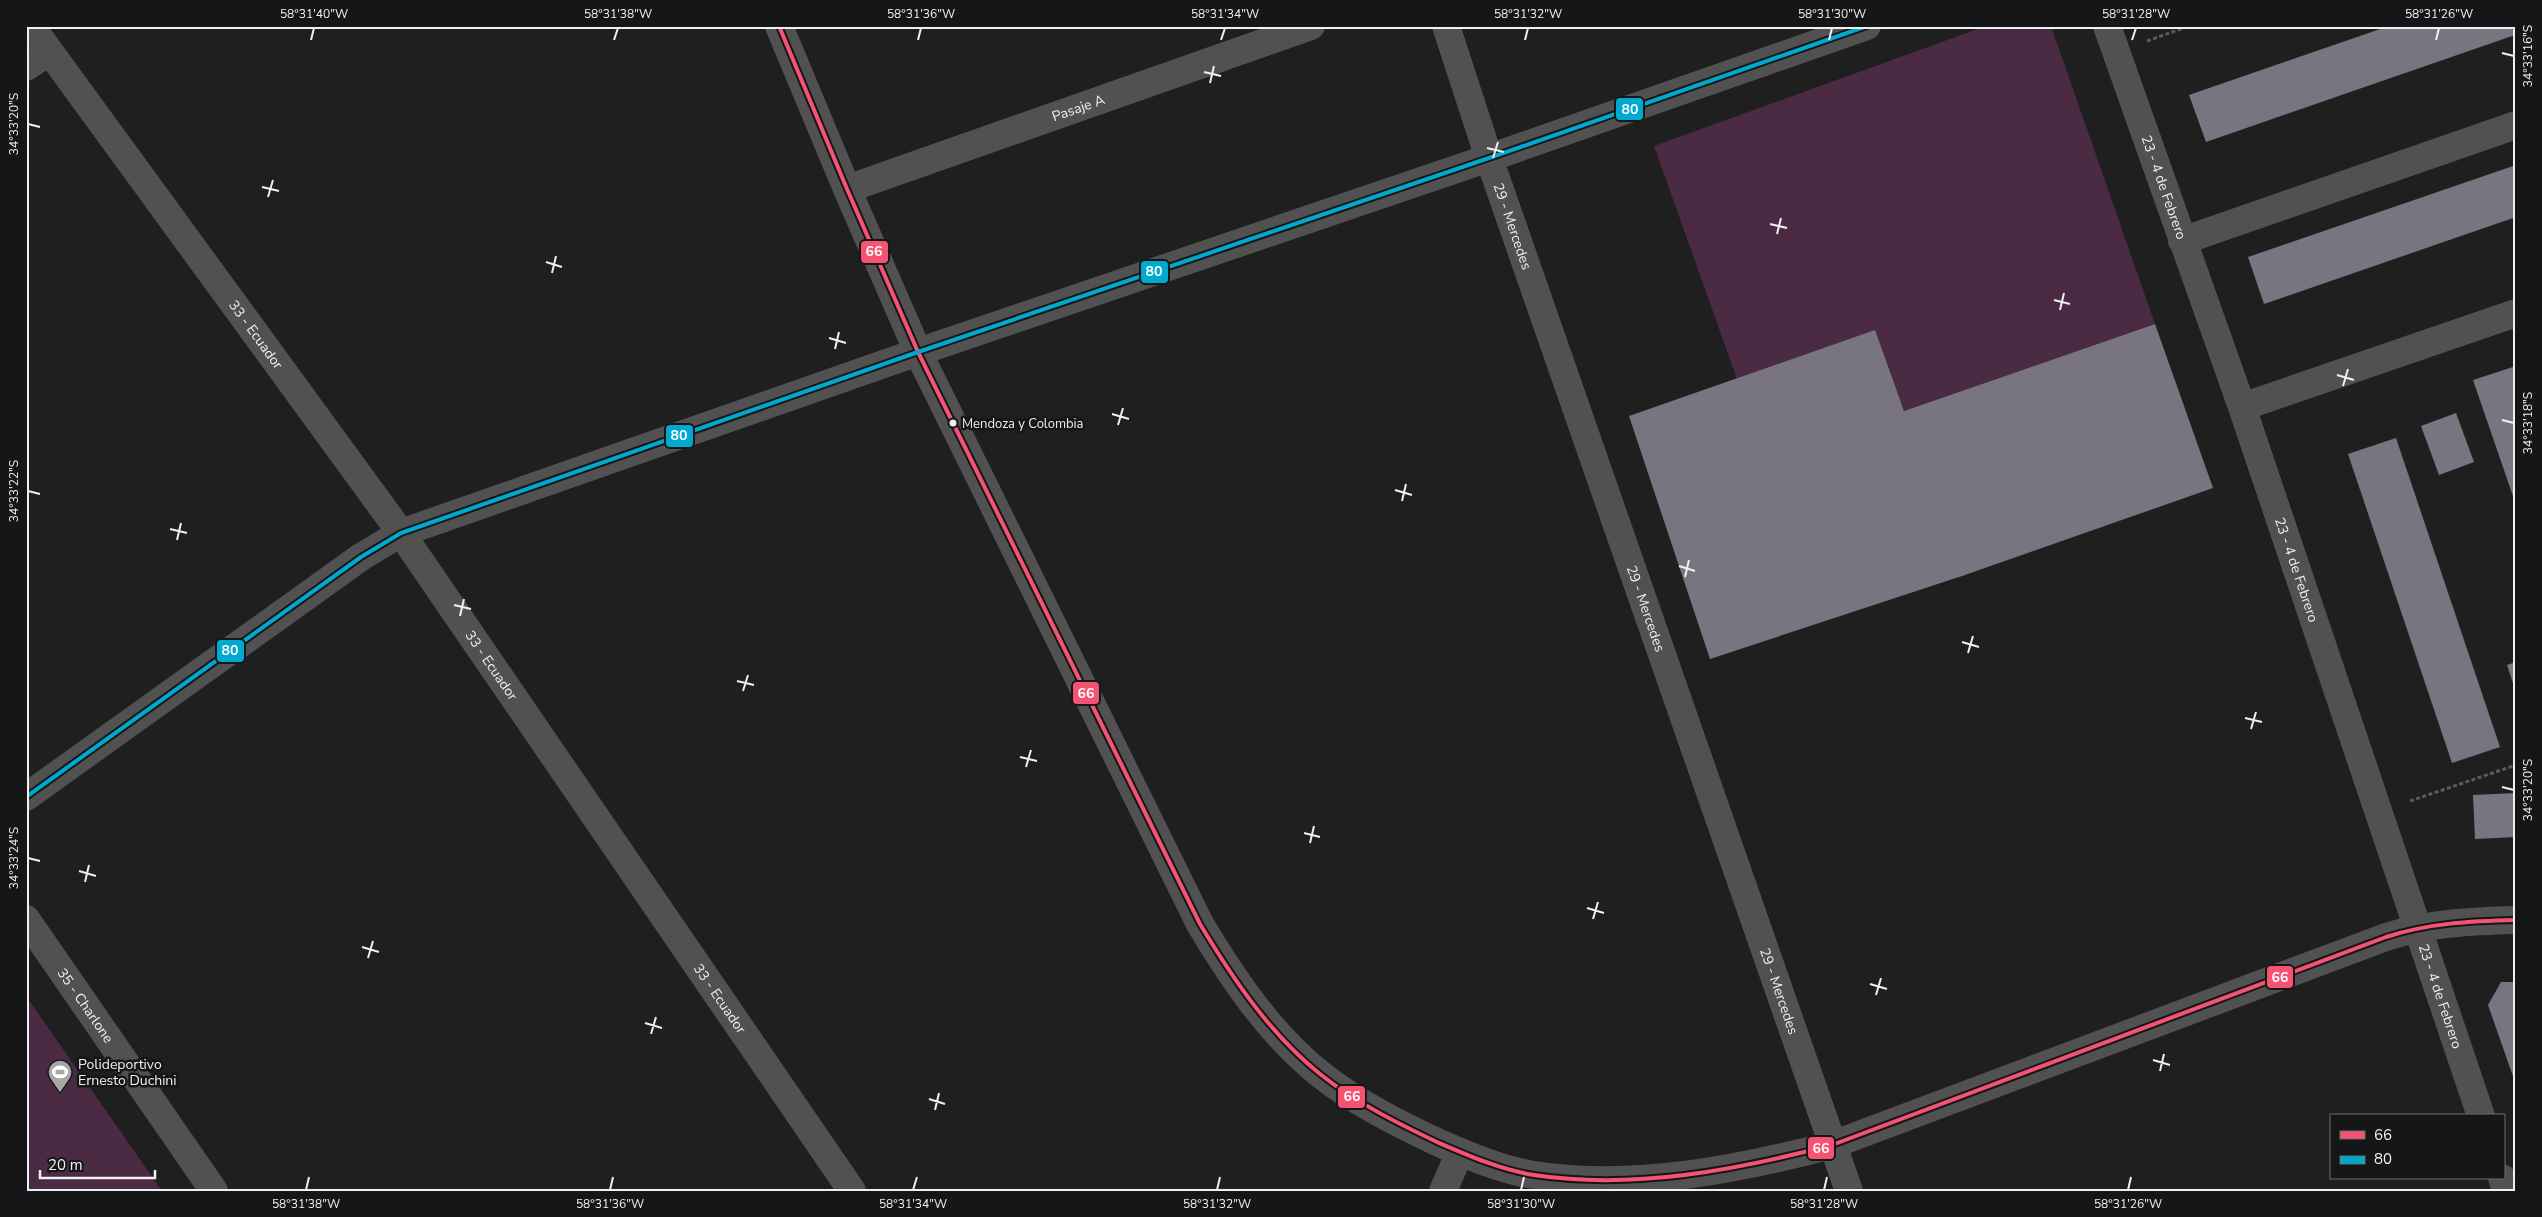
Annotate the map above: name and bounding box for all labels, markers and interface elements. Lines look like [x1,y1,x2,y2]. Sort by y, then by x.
text: 58°31'40"W [280,6,348,22]
text: 58°31'38"W [584,6,652,22]
text: 58°31'36"W [887,6,955,22]
text: 58°31'34"W [1191,6,1259,22]
text: 58°31'32"W [1494,6,1562,22]
text: 58°31'30"W [1798,6,1866,22]
text: 58°31'28"W [2102,6,2170,22]
text: 58°31'26"W [2405,6,2473,22]
text: 34°33'16"S [2520,25,2536,87]
street label: Pasaje A [1049,90,1107,126]
text: 34°33'20"S [6,93,22,155]
line badge: 80 [1615,97,1644,121]
text: 80 [1622,100,1638,119]
street label: 23 - 4 de Febrero [2136,133,2191,242]
street label: 29 - Mercedes [1488,180,1536,272]
line badge: 66 [860,240,889,264]
text: 66 [866,242,882,261]
line badge: 80 [1140,260,1169,284]
text: 80 [1146,262,1162,281]
street label: 33 - Ecuador [224,297,287,373]
text: 34°33'18"S [2520,392,2536,454]
place label: Mendoza y Colombia [962,415,1084,433]
marker: Mendoza y Colombia [948,418,958,428]
line badge: 80 [665,424,694,448]
text: 80 [671,426,687,445]
text: 34°33'22"S [6,460,22,522]
street label: 23 - 4 de Febrero [2270,515,2323,625]
street label: 29 - Mercedes [1622,563,1670,655]
street label: 33 - Ecuador [461,627,522,704]
line badge: 80 [216,639,245,663]
text: 80 [222,641,238,660]
line badge: 66 [1072,681,1100,705]
text: 66 [1078,684,1094,703]
text: 34°33'20"S [2520,759,2536,821]
text: 34°33'24"S [6,827,22,889]
street label: 23 - 4 de Febrero [2414,942,2467,1051]
street label: 29 - Mercedes [1755,945,1803,1037]
street label: 33 - Ecuador [689,960,750,1037]
street label: 35 - Charlone [53,964,118,1047]
line badge: 66 [2266,965,2294,989]
text: 66 [2272,968,2288,987]
place label: Polideportivo Ernesto Duchini [78,1055,177,1090]
sports icon: Polideportivo Ernesto Duchini [47,1059,73,1093]
line badge: 66 [1337,1085,1366,1109]
text: 66 [1344,1087,1360,1106]
legend [2330,1114,2504,1180]
text: 66 [2374,1125,2392,1145]
line badge: 66 [1807,1136,1835,1160]
text: 66 [1813,1139,1829,1158]
scale bar [40,1147,155,1179]
text: 80 [2374,1149,2392,1169]
text: 20 m [48,1155,83,1175]
text: 58°31'38"W [272,1196,340,1212]
text: 58°31'36"W [576,1196,644,1212]
text: 58°31'34"W [879,1196,947,1212]
text: 58°31'32"W [1183,1196,1251,1212]
text: 58°31'30"W [1487,1196,1555,1212]
text: 58°31'28"W [1790,1196,1858,1212]
text: 58°31'26"W [2094,1196,2162,1212]

